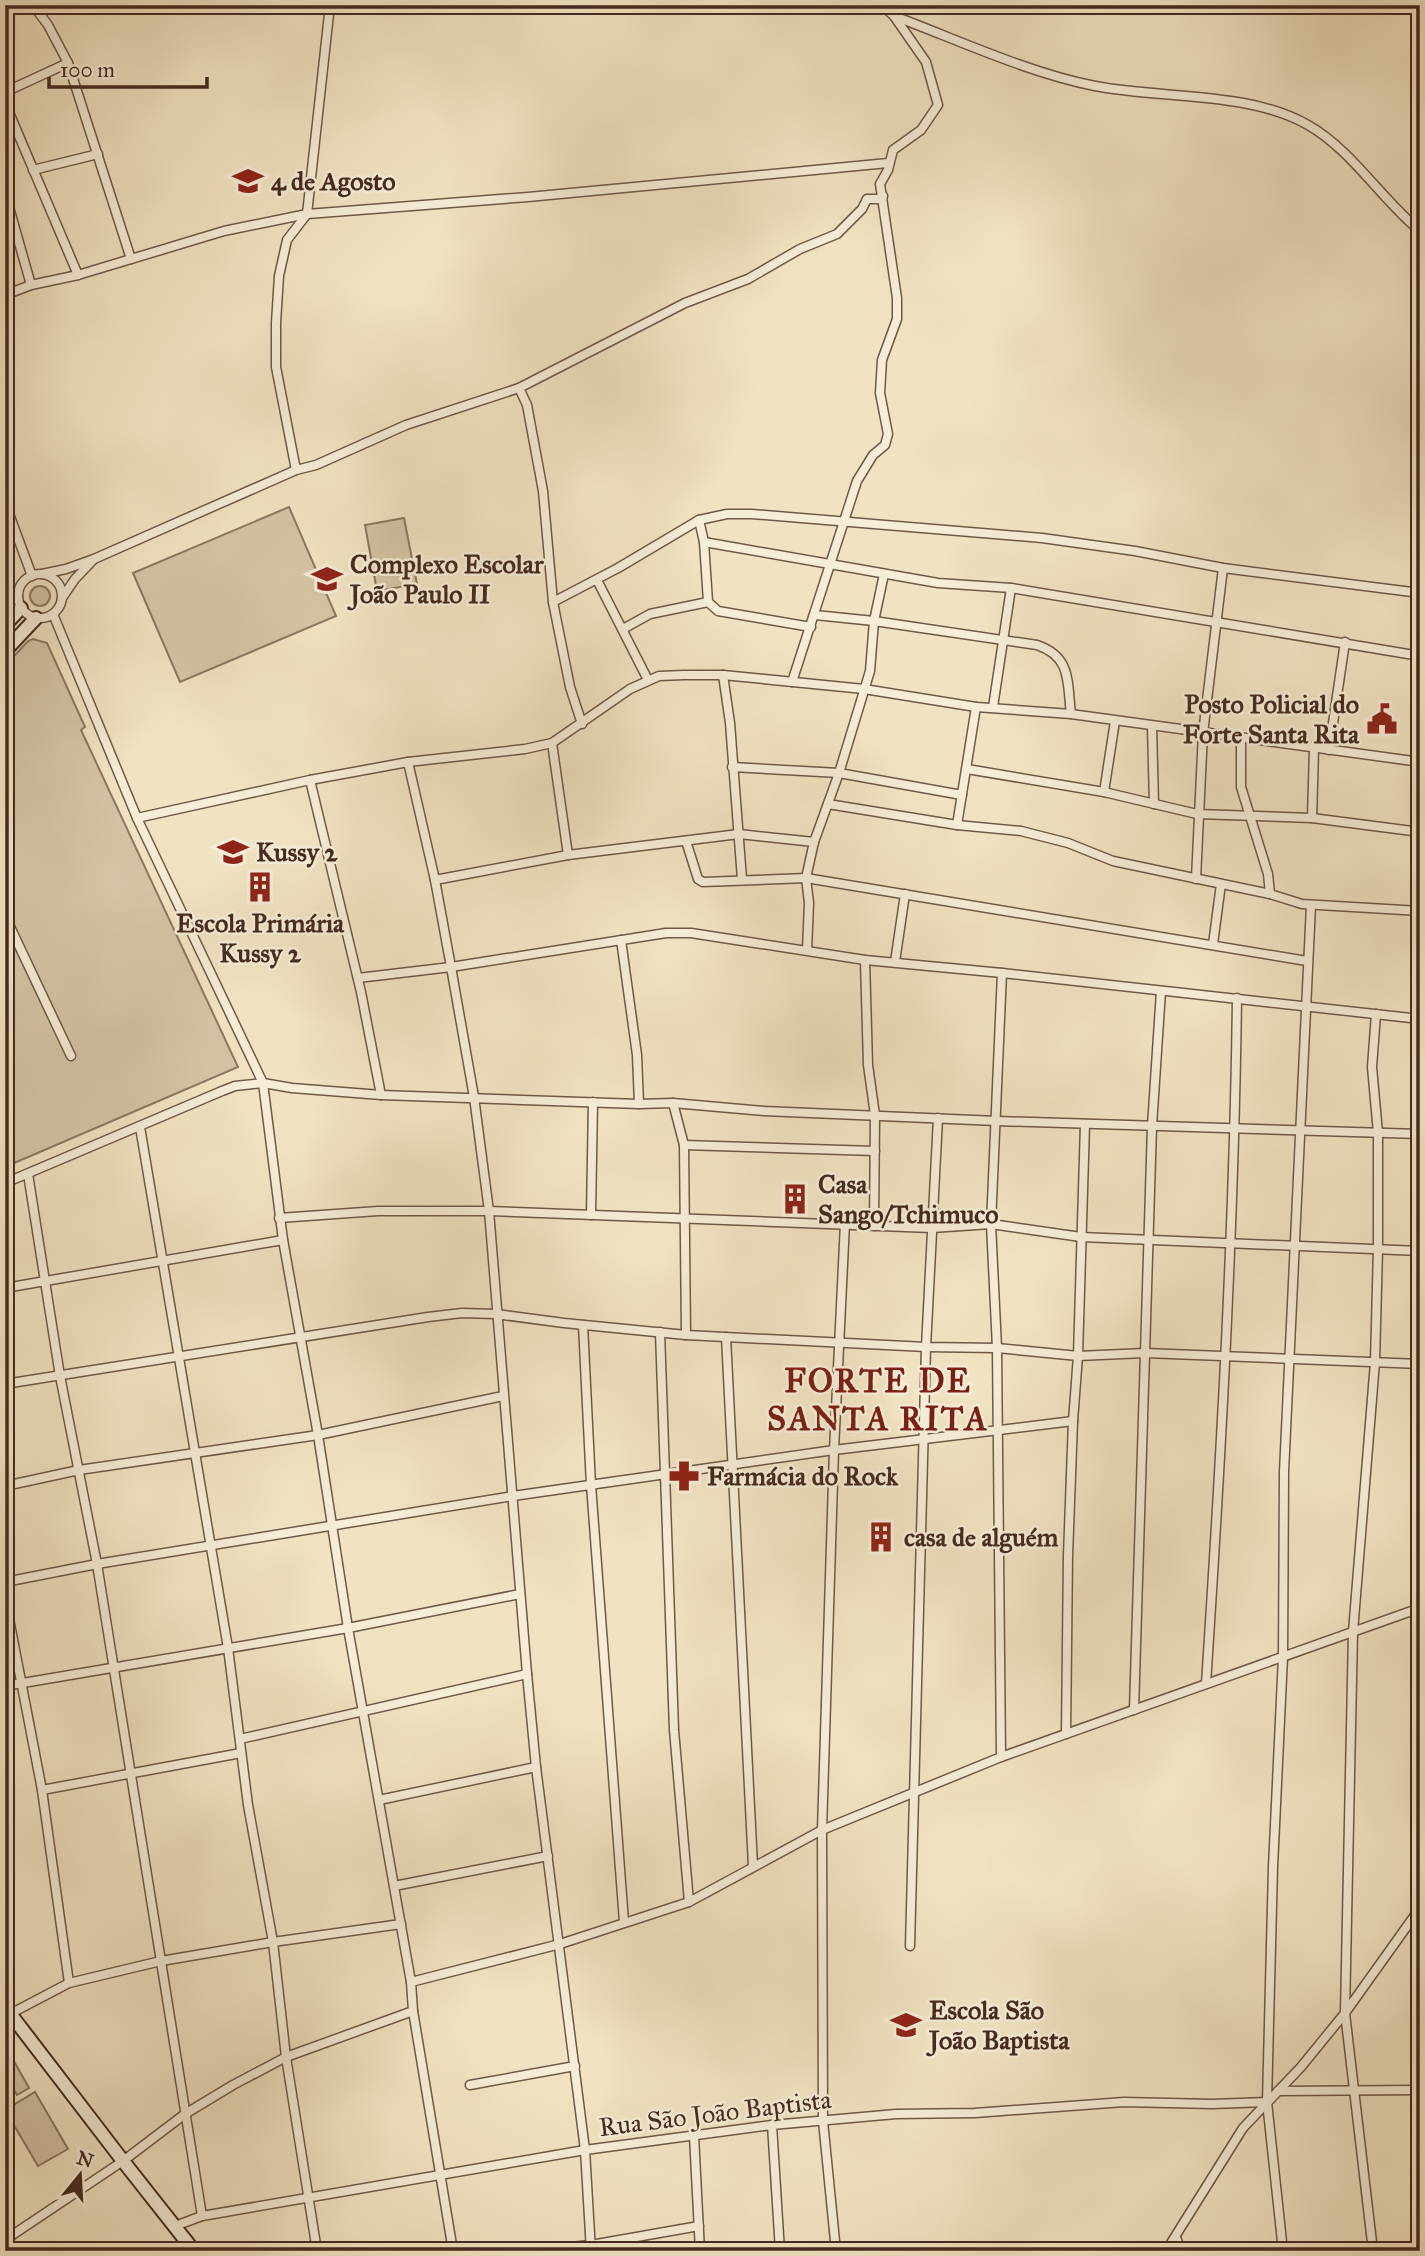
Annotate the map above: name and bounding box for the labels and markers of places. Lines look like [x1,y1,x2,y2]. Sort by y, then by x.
school or university icon: 4 de Agosto [231,164,265,198]
place label: 4 de Agosto [271,165,396,198]
place label: Complexo Escolar João Paulo II [347,548,545,611]
school or university icon: Complexo Escolar João Paulo II [310,562,344,596]
place label: Posto Policial do Forte Santa Rita [1183,688,1360,750]
public building icon: Posto Policial do Forte Santa Rita [1365,702,1399,736]
school or university icon: Kussy 2 [216,835,250,869]
place label: Kussy 2 [256,836,339,868]
building icon: Escola Primária Kussy 2 [243,870,277,904]
place label: Escola Primária Kussy 2 [176,907,345,969]
place label: Casa Sango/Tchimuco [818,1168,999,1231]
building icon: Casa Sango/Tchimuco [778,1182,812,1216]
pharmacy icon: Farmácia do Rock [667,1459,701,1493]
place label: Farmácia do Rock [707,1460,899,1492]
building icon: casa de alguém [864,1520,898,1554]
place label: casa de alguém [904,1521,1059,1554]
place label: Escola São João Baptista [926,1994,1070,2057]
school or university icon: Escola São João Baptista [889,2008,923,2042]

